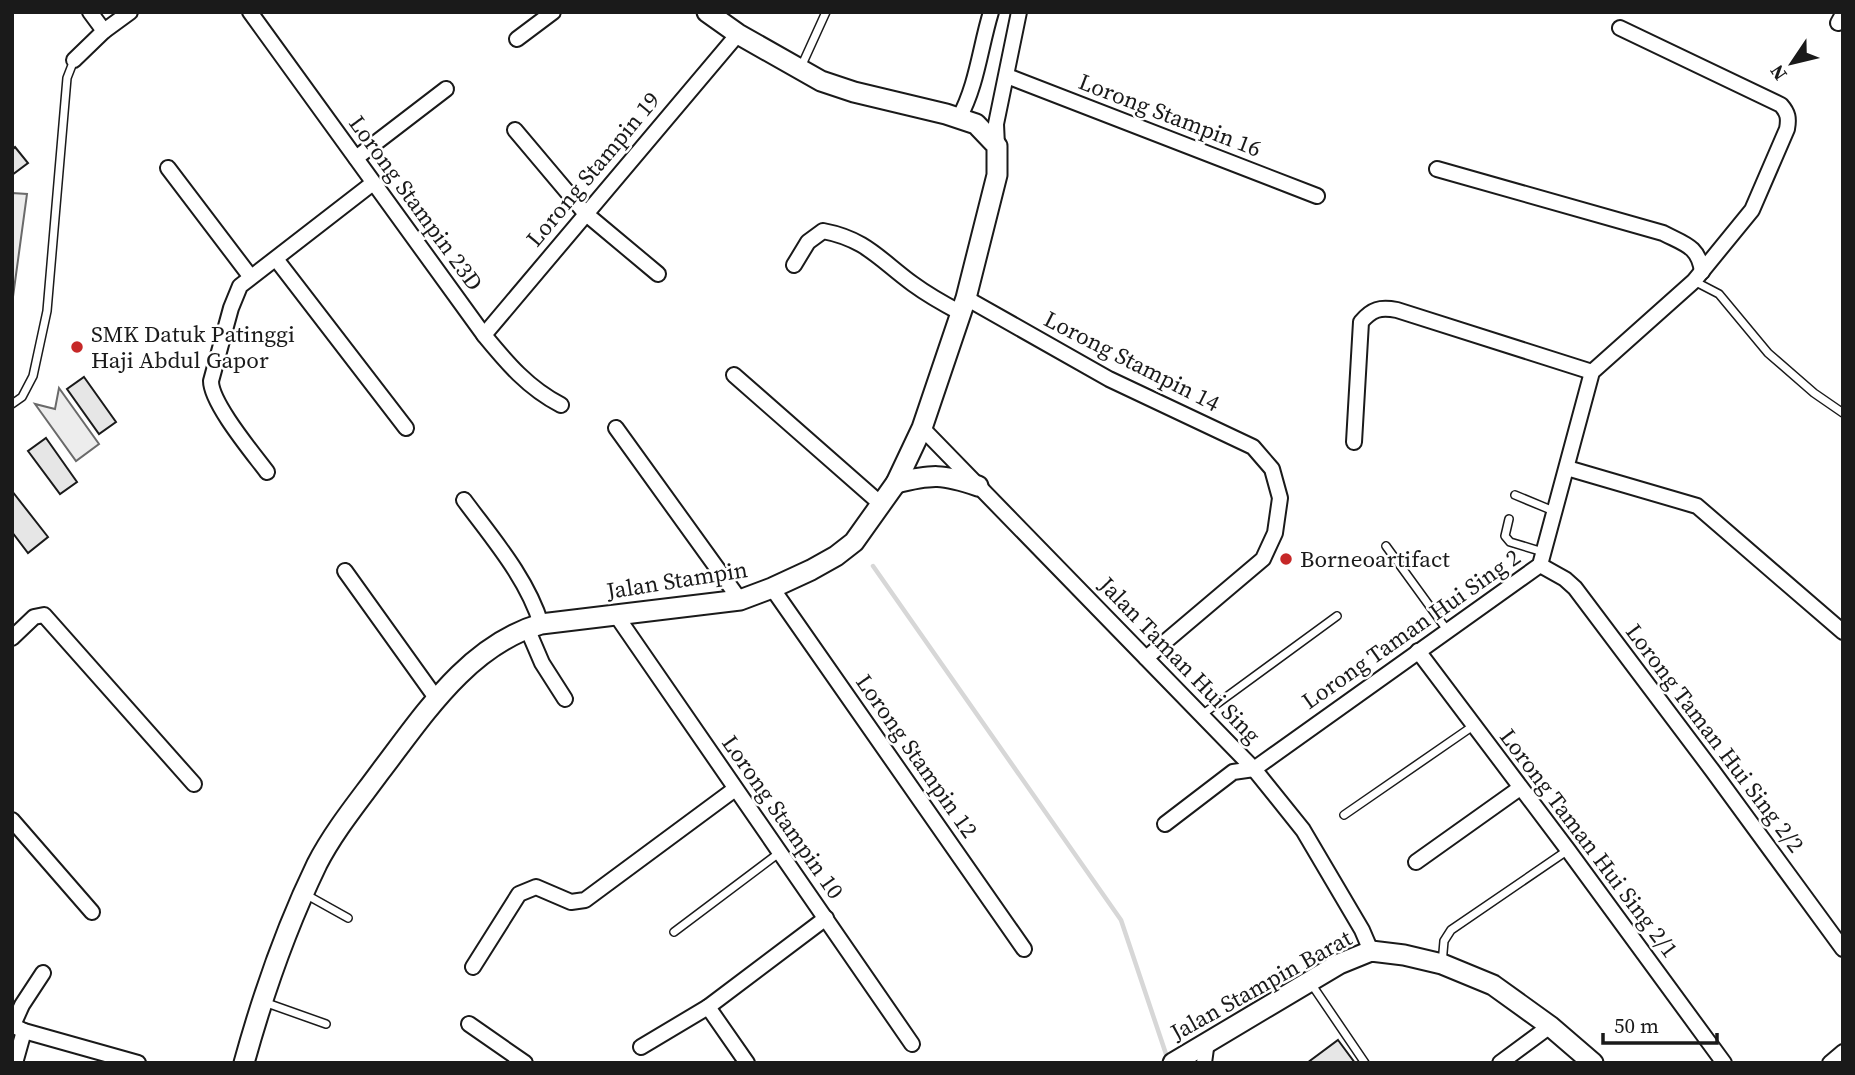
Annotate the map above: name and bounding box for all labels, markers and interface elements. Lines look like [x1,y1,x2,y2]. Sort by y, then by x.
north arrow [1757,28,1827,98]
text: N [1763,59,1793,86]
street label: Lorong Stampin 16 [1074,65,1266,165]
street label: Lorong Stampin 19 [519,85,667,253]
street label: Lorong Stampin 23D [341,109,491,297]
street label: Lorong Stampin 14 [1039,303,1226,419]
place label: SMK Datuk Patinggi Haji Abdul Gapor [91,318,295,376]
marker: SMK Datuk Patinggi Haji Abdul Gapor [69,339,85,355]
street label: Lorong Taman Hui Sing 2 [1295,541,1527,717]
place label: Borneoartifact [1300,543,1450,575]
marker: Borneoartifact [1278,551,1294,567]
street label: Jalan Stampin [603,553,750,607]
street label: Jalan Taman Hui Sing [1091,569,1268,751]
street label: Lorong Taman Hui Sing 2/2 [1618,617,1812,859]
street label: Lorong Stampin 12 [848,668,986,844]
street label: Lorong Taman Hui Sing 2/1 [1492,722,1686,964]
street label: Lorong Stampin 10 [714,729,852,905]
street label: Jalan Stampin Barat [1164,922,1358,1049]
scale bar [1603,1002,1717,1046]
text: 50 m [1614,1011,1659,1040]

